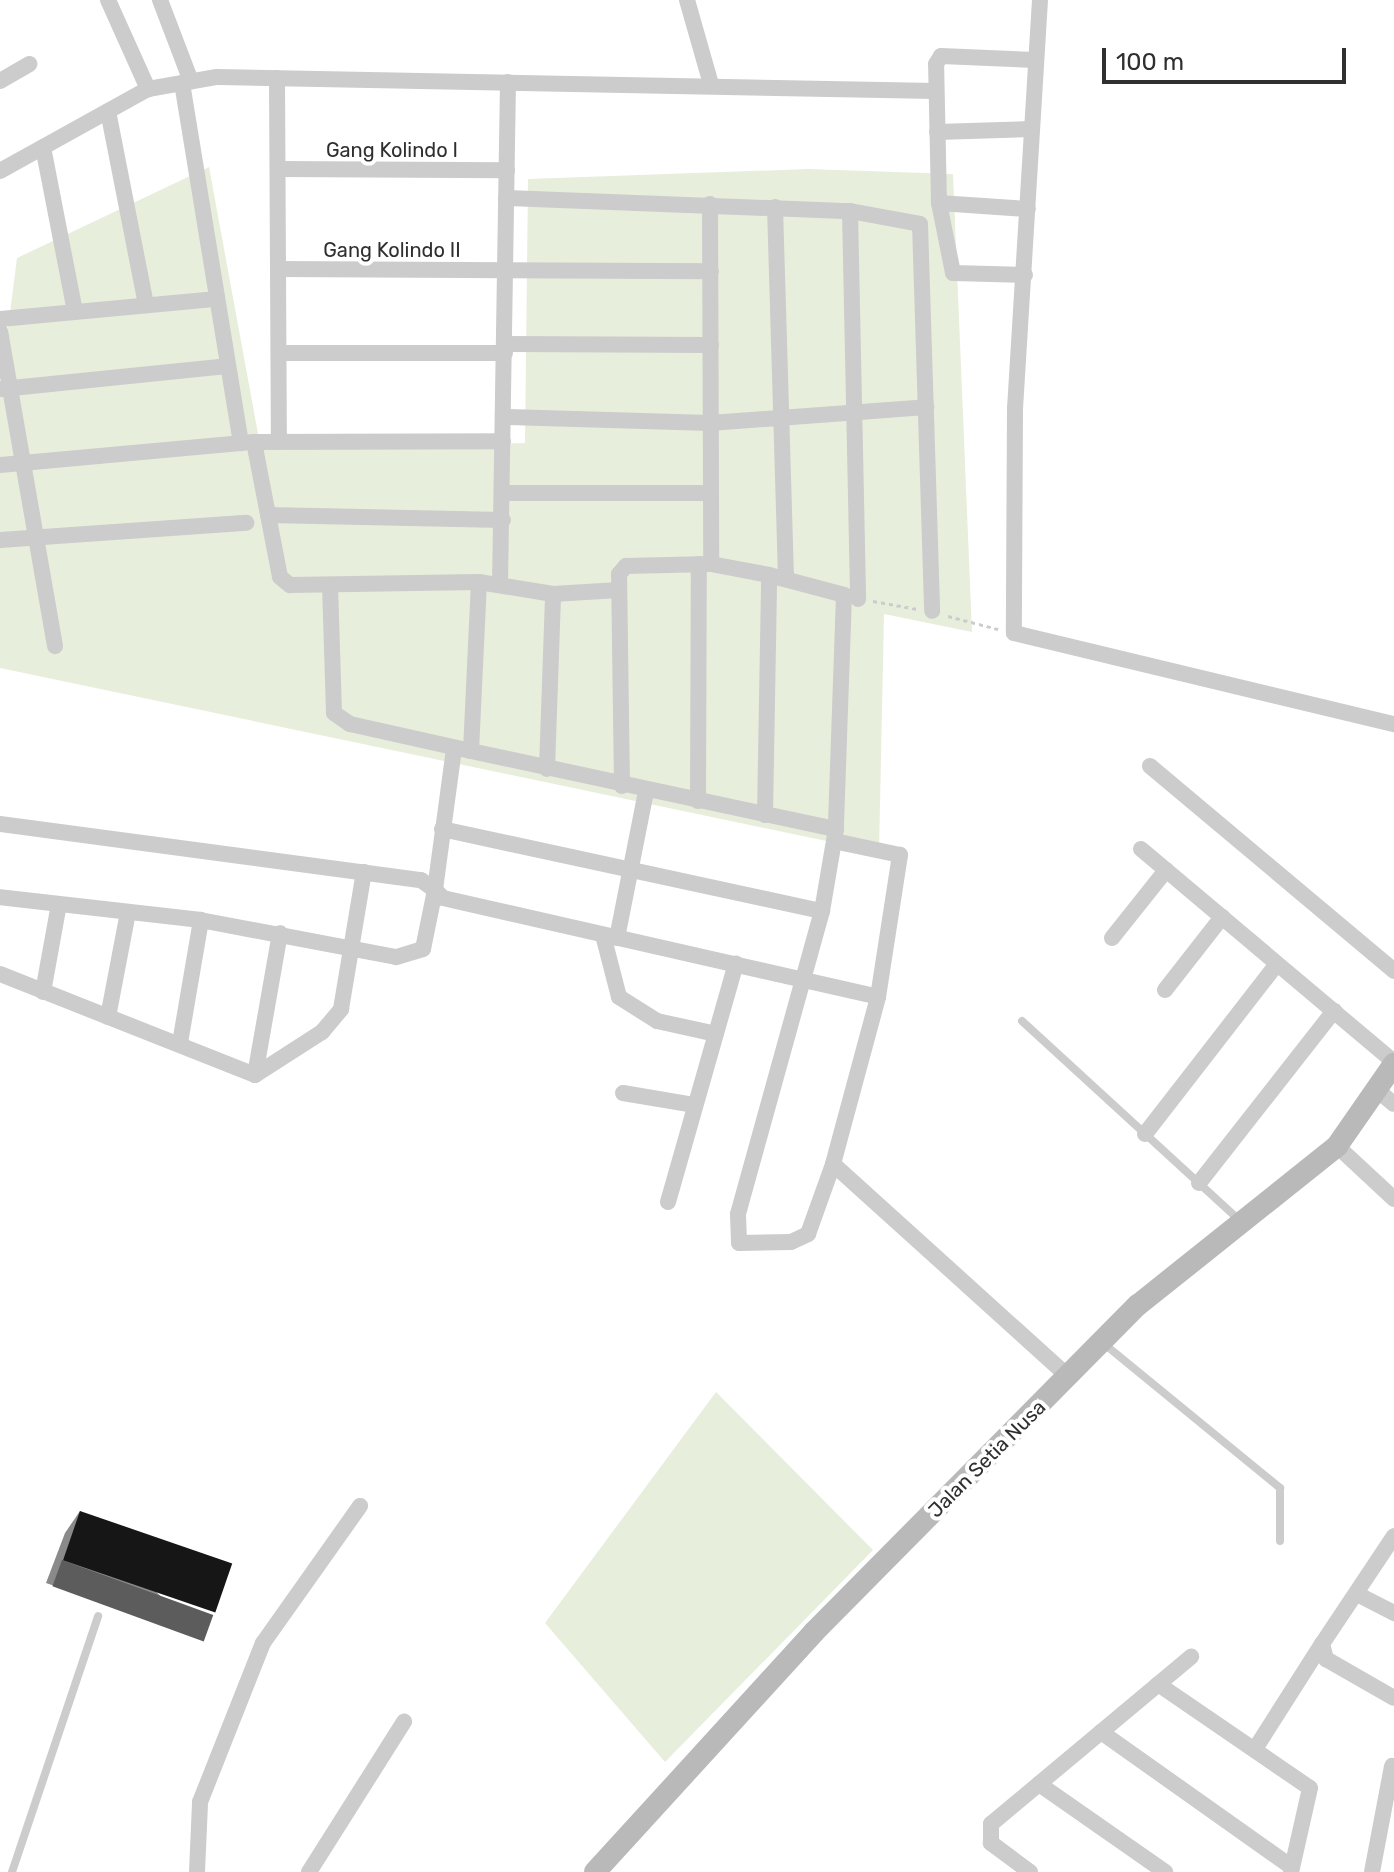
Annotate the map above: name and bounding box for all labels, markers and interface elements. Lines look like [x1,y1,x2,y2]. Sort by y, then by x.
scale bar [1106,32,1350,82]
text: 100 m [1116,48,1184,76]
street label: Gang Kolindo I [326,138,458,162]
street label: Gang Kolindo II [323,238,461,262]
street label: Jalan Setia Nusa [923,1395,1051,1523]

